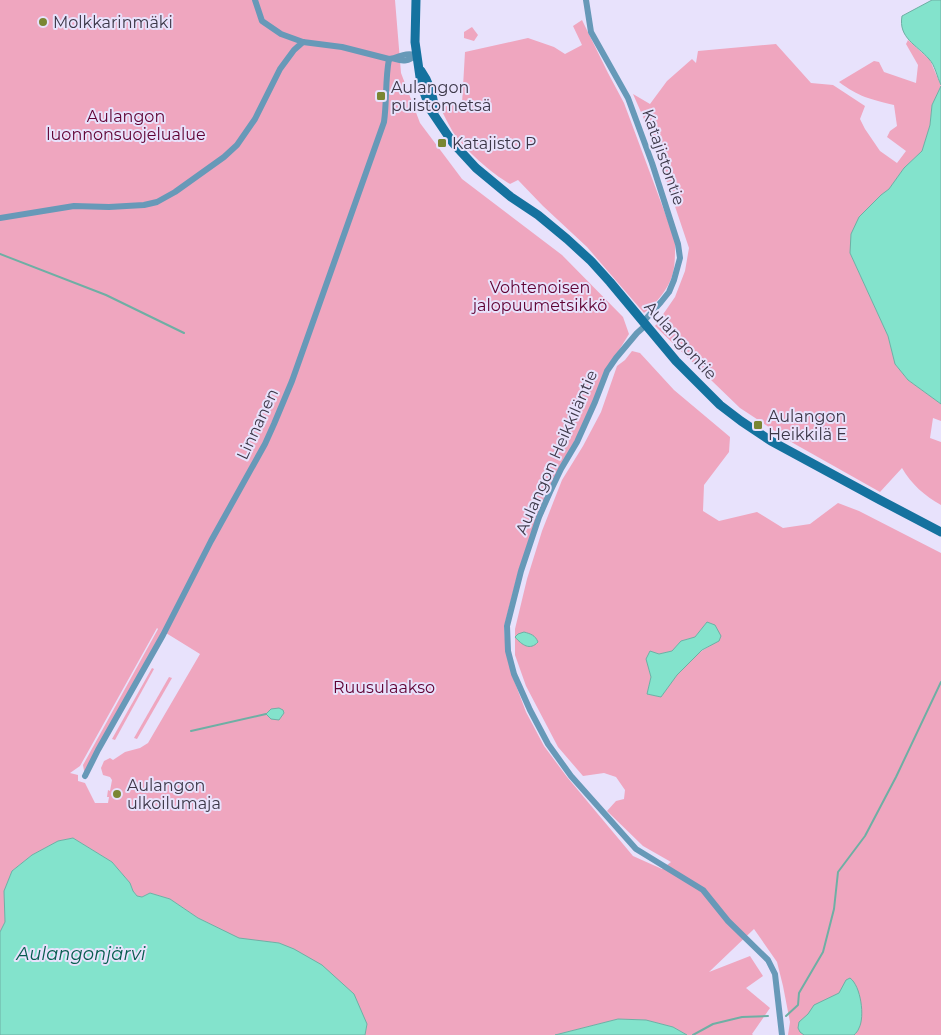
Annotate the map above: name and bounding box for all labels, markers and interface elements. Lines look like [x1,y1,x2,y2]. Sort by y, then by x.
place label: Molkkarinmäki [53,13,173,32]
marker: Molkkarinmäki [37,16,49,28]
place label: Aulangon puistometsä [391,78,491,115]
marker: Aulangon puistometsä [375,90,387,102]
park label: Aulangon luonnonsuojelualue [46,107,206,144]
street label: Katajistontie [638,107,689,208]
place label: Katajisto P [452,134,537,153]
marker: Katajisto P [436,137,448,149]
park label: Vohtenoisen jalopuumetsikkö [471,278,607,315]
street label: Aulangontie [640,297,721,383]
street label: Aulangon Heikkiläntie [512,367,601,537]
street label: Linnanen [233,386,282,463]
place label: Aulangon Heikkilä E [768,407,847,444]
marker: Aulangon Heikkilä E [752,419,764,431]
park label: Ruusulaakso [333,678,435,697]
place label: Aulangon ulkoilumaja [127,776,221,813]
marker: Aulangon ulkoilumaja [111,788,123,800]
water label: Aulangonjärvi [15,943,146,965]

